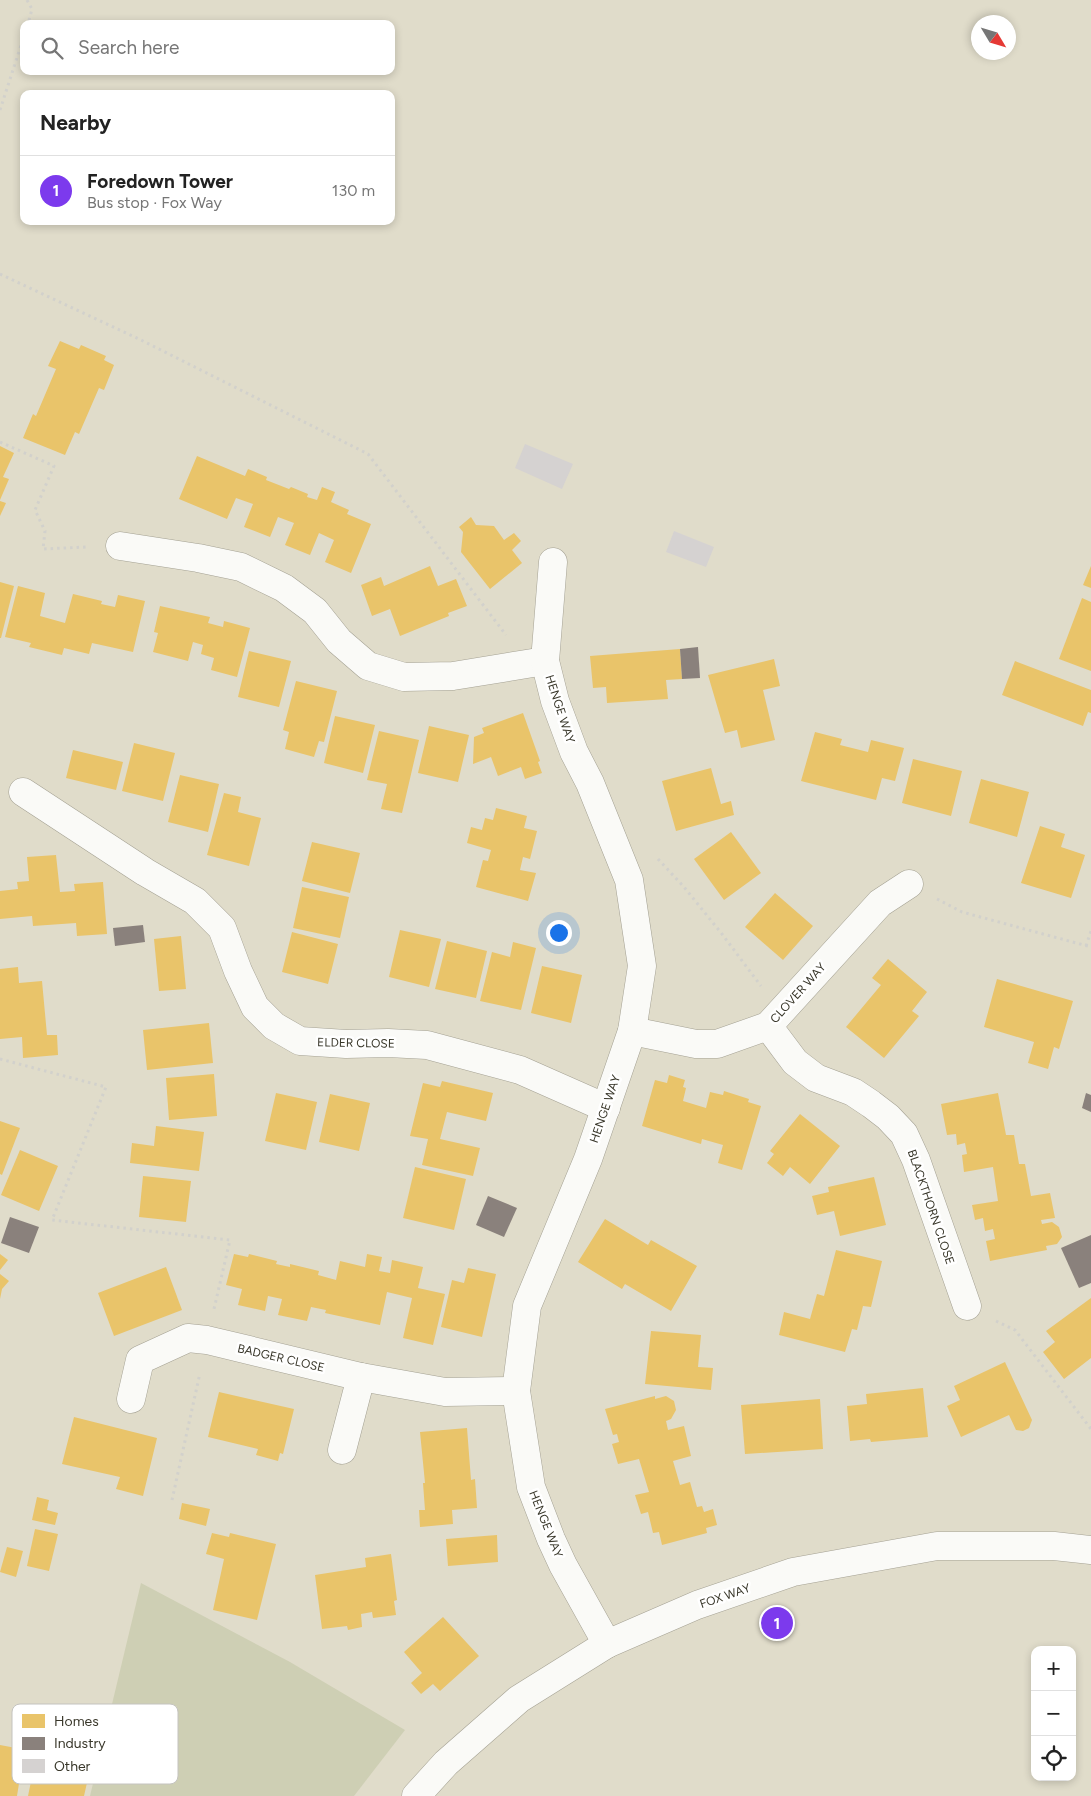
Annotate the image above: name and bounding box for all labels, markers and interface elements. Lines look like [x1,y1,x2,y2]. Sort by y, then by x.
north arrow [971,15,1016,60]
search box [20,20,395,75]
icon: search [38,34,66,62]
text: Search here [78,36,180,59]
text: Nearby [40,110,111,135]
text: Foredown Tower [87,170,233,193]
text: 1 [53,181,59,200]
text: 130 m [332,181,375,200]
text: Bus stop · Fox Way [87,193,222,212]
street label: HENGE WAY [542,673,578,746]
your location [546,920,572,946]
street label: CLOVER WAY [767,959,829,1026]
street label: ELDER CLOSE [317,1035,395,1051]
street label: HENGE WAY [587,1072,623,1145]
street label: BLACKTHORN CLOSE [905,1148,957,1266]
street label: BADGER CLOSE [236,1341,326,1375]
street label: HENGE WAY [526,1488,566,1560]
street label: FOX WAY [698,1581,753,1611]
pin: 1 [761,1604,793,1642]
map controls [1031,1646,1076,1781]
button: + [1031,1646,1076,1691]
button: − [1031,1691,1076,1736]
legend [12,1704,178,1784]
text: Homes [54,1713,99,1730]
text: Industry [54,1735,106,1752]
button: locate [1031,1736,1076,1781]
text: Other [54,1758,91,1775]

